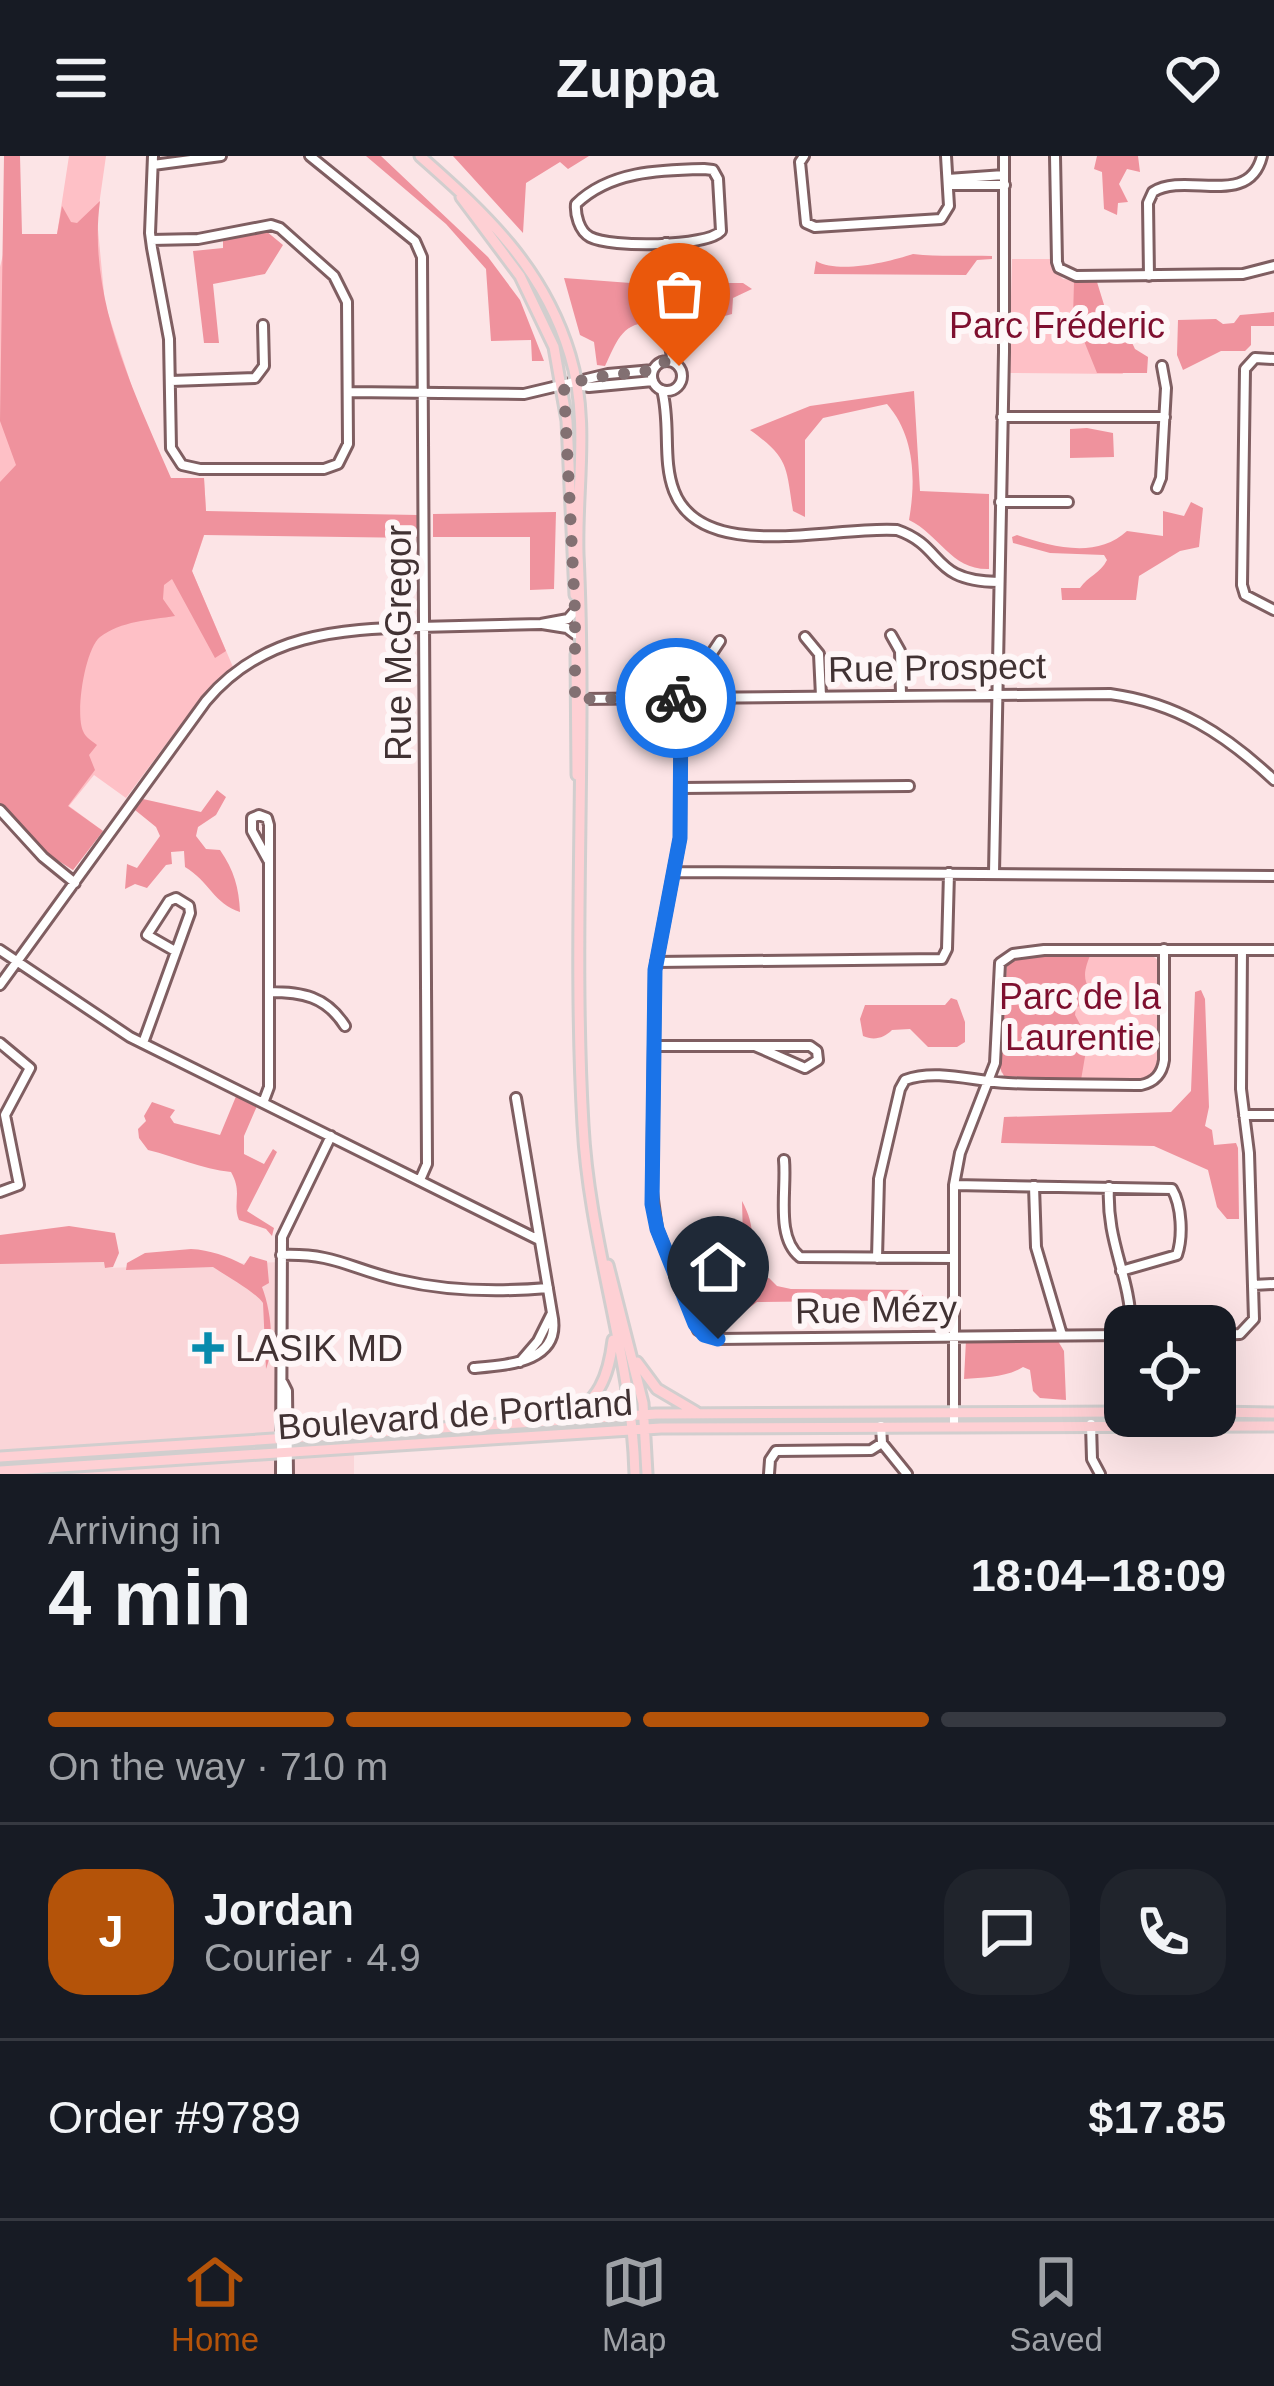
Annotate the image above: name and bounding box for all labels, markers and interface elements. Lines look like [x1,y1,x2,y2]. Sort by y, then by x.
icon: menu [48,45,114,111]
icon: heart [1160,45,1226,111]
text: Zuppa [556,48,718,108]
pin [628,243,730,366]
icon: bag [646,261,712,327]
park label: Parc Fréderic [949,305,1165,346]
street label: Rue McGregor [378,525,419,761]
courier [616,638,736,758]
street label: Rue Prospect [828,645,1046,690]
icon: bike [643,665,709,731]
park label: Parc de la Laurentie [999,976,1162,1058]
pin [667,1216,769,1339]
icon: home [685,1234,751,1300]
street label: Rue Mézy [795,1288,957,1331]
map controls [1104,1305,1236,1437]
button: locate [1104,1305,1236,1437]
place label: LASIK MD [235,1328,403,1369]
marker: LASIK MD [192,1332,224,1364]
street label: Boulevard de Portland [276,1382,634,1447]
text: Arriving in [48,1509,221,1552]
text: 18:04–18:09 [971,1550,1226,1601]
text: 4 min [48,1554,252,1642]
text: On the way · 710 m [48,1745,388,1788]
button: chat [944,1869,1070,1995]
button: phone [1100,1869,1226,1995]
text: Jordan [204,1884,354,1935]
text: J [98,1906,124,1957]
text: Courier · 4.9 [204,1936,421,1979]
text: Order #9789 [48,2092,301,2143]
text: $17.85 [1088,2092,1226,2143]
tab: Home [171,2249,259,2359]
tab: Map [601,2249,667,2359]
tab: Saved [1009,2249,1103,2359]

